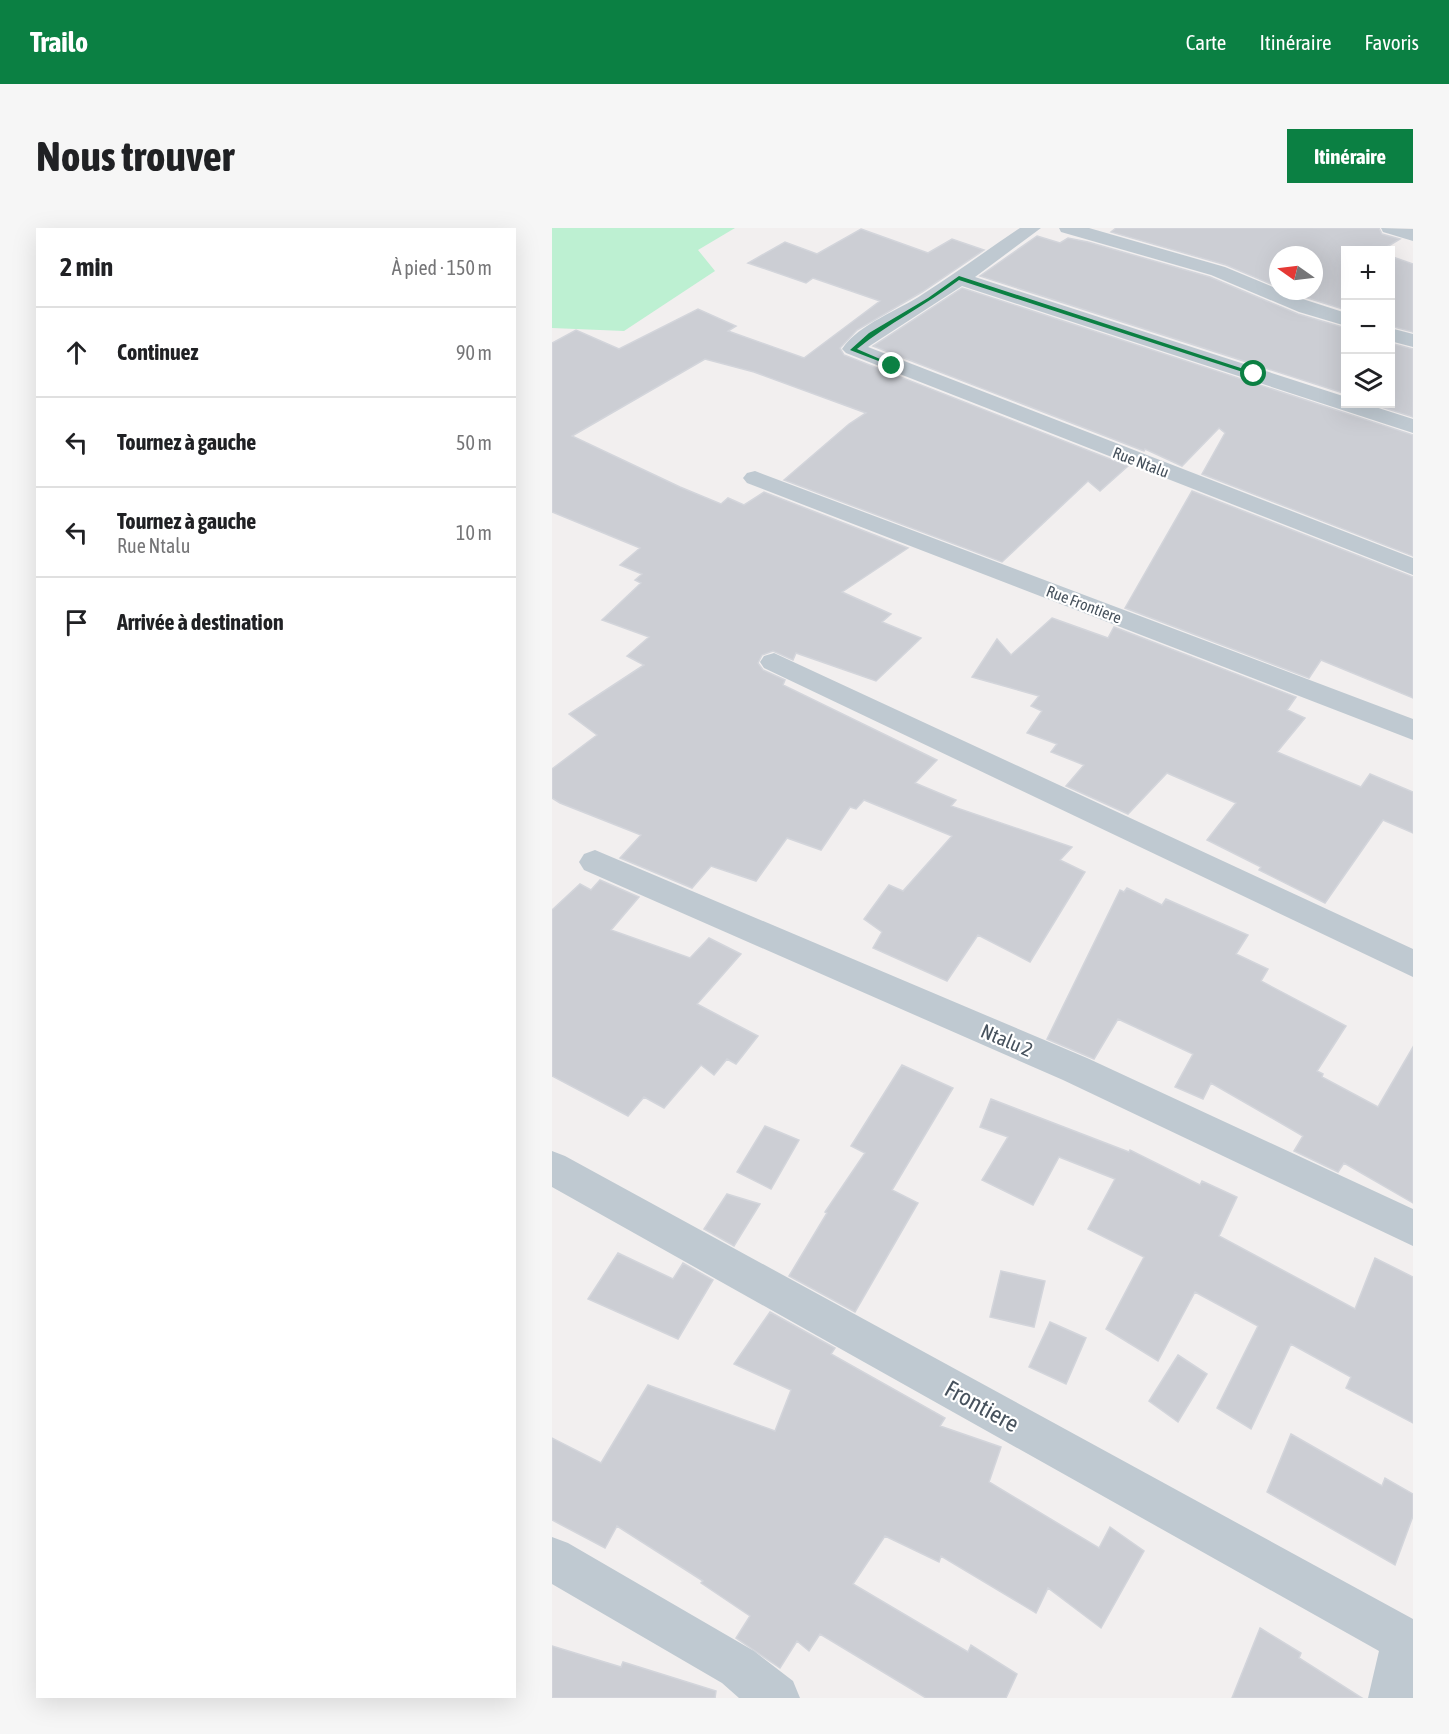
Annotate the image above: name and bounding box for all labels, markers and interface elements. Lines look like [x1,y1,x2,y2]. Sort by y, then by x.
text: Trailo [30,26,88,58]
text: Carte [1186,30,1226,54]
text: Itinéraire [1259,30,1331,54]
text: Favoris [1364,30,1419,54]
button: Itinéraire [1287,129,1413,183]
text: Nous trouver [36,132,234,180]
north arrow [1269,246,1323,300]
map controls [1341,246,1395,408]
button: + [1341,246,1395,300]
text: 2 min [60,252,113,282]
text: À pied · 150 m [392,256,492,279]
button: − [1341,300,1395,354]
icon: ahead [60,336,93,369]
text: Continuez [117,339,199,365]
text: 90 m [456,341,492,364]
route end [878,352,904,378]
button: layers [1341,354,1395,408]
route start [1240,360,1266,386]
icon: left [60,426,93,459]
text: Tournez à gauche [117,429,256,455]
text: 50 m [456,431,492,454]
street label: Rue Ntalu [1110,443,1172,481]
text: Tournez à gauche [117,508,256,534]
icon: left [60,516,93,549]
text: 10 m [456,521,492,544]
text: Rue Ntalu [117,534,190,557]
street label: Rue Frontiere [1044,581,1124,627]
icon: arrive [60,606,93,639]
text: Arrivée à destination [117,609,284,635]
street label: Ntalu 2 [978,1019,1036,1061]
street label: Frontiere [940,1375,1024,1437]

